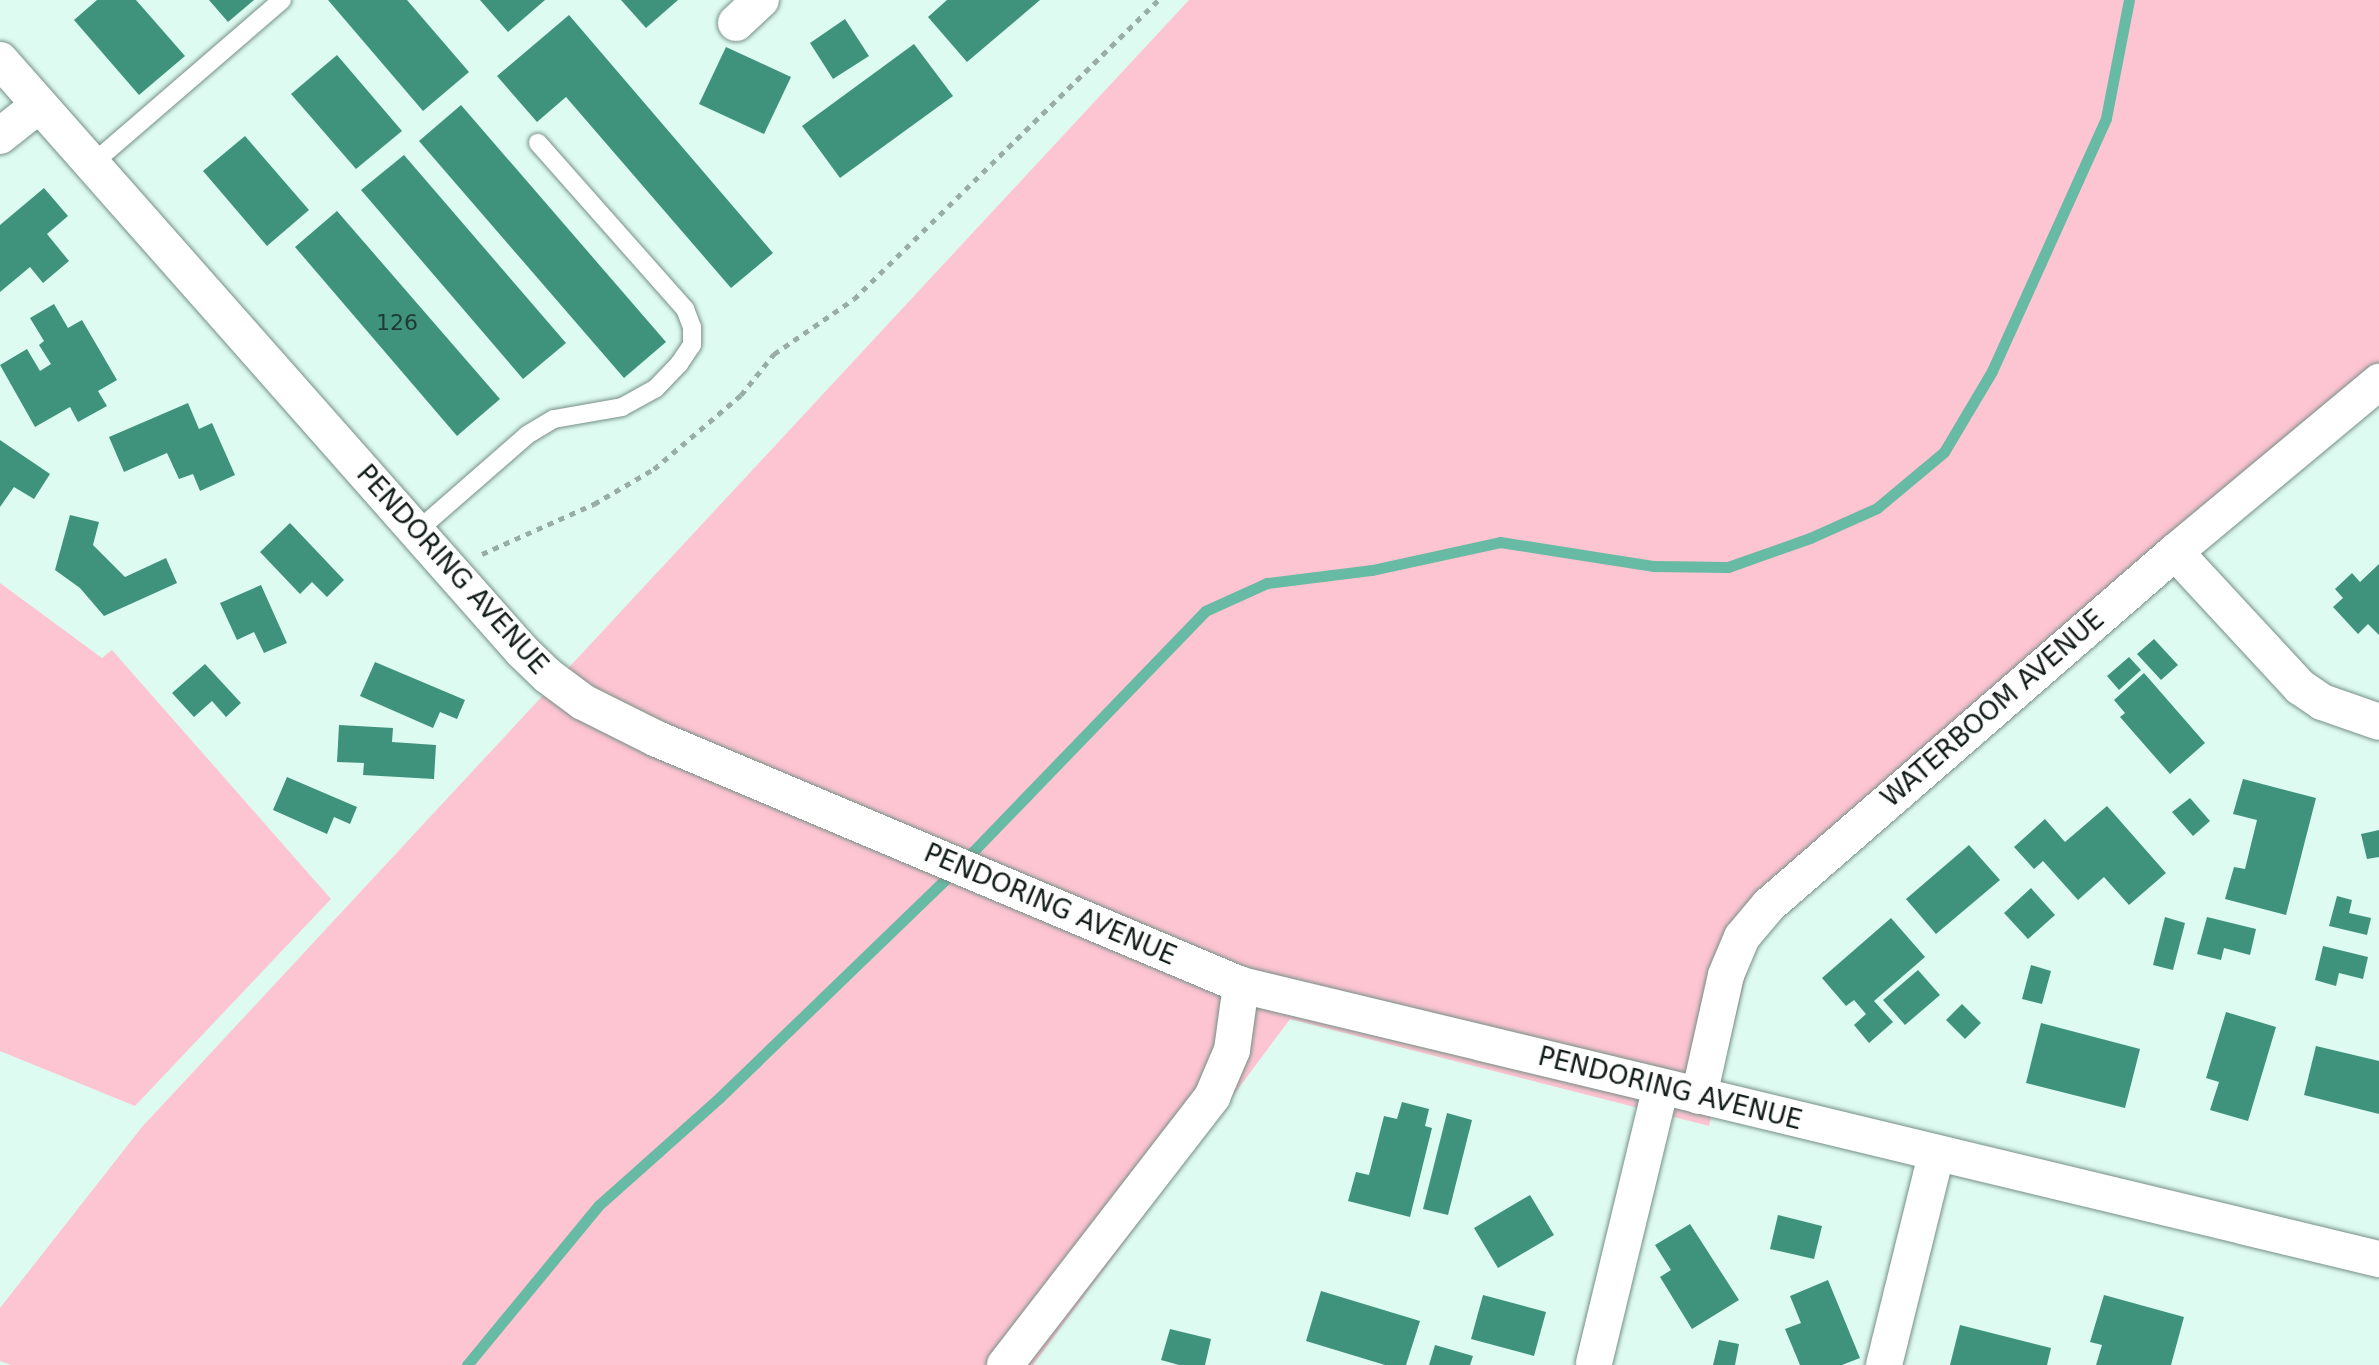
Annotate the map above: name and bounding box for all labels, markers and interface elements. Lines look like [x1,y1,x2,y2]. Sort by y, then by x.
house number: 126 [376,310,418,336]
street label: PENDORING AVENUE [350,459,554,681]
street label: WATERBOOM AVENUE [1875,604,2111,814]
street label: PENDORING AVENUE [919,838,1181,972]
street label: PENDORING AVENUE [1535,1041,1805,1137]

